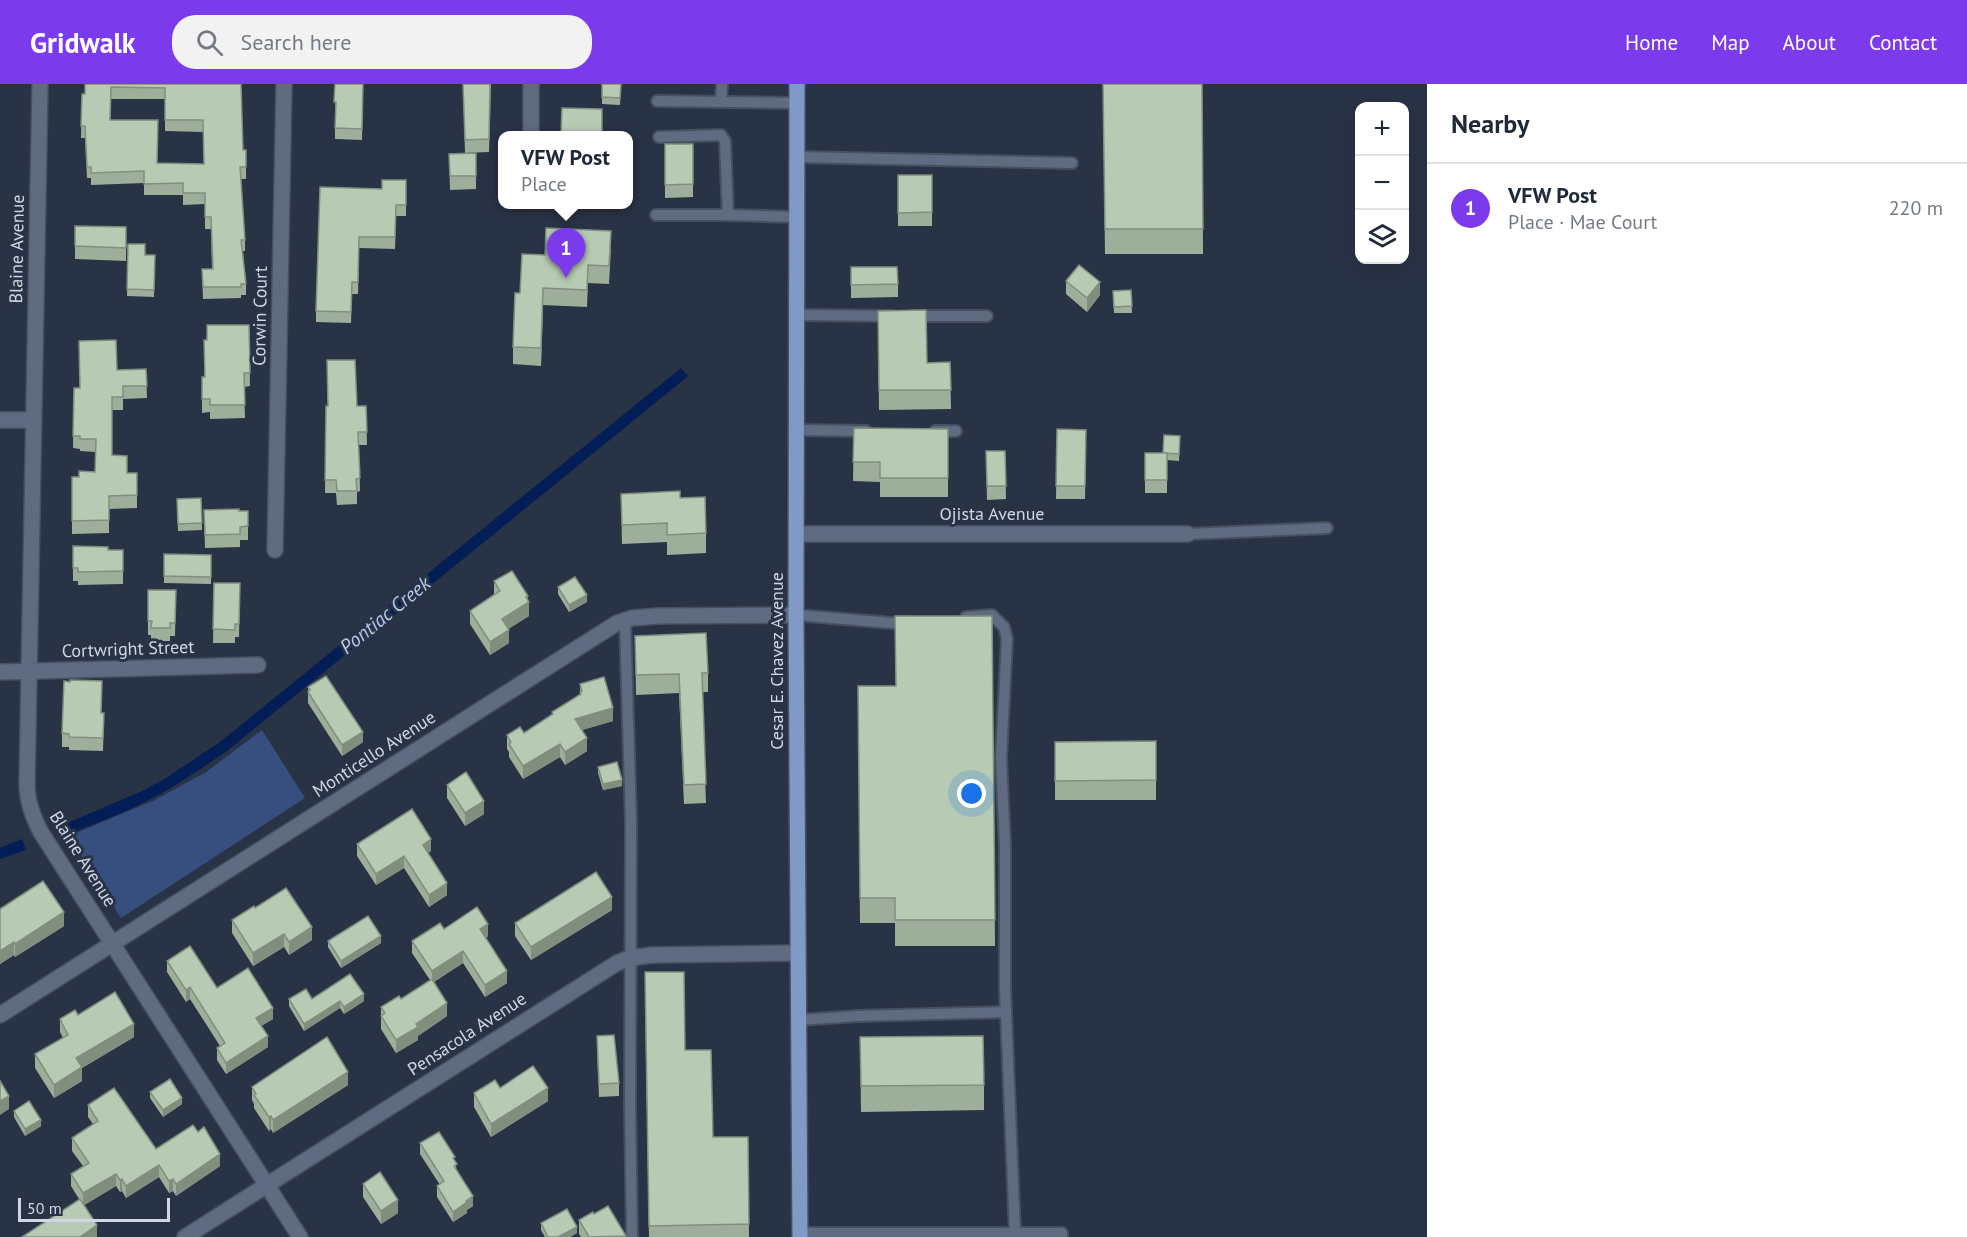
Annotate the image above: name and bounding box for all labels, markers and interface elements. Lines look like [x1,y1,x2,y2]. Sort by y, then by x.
search box [172,15,592,69]
text: Gridwalk [30,24,136,61]
icon: search [193,26,226,59]
text: Search here [241,28,352,56]
text: Home [1625,29,1678,56]
text: Map [1711,29,1750,56]
text: About [1783,29,1836,56]
text: Contact [1869,29,1937,56]
map controls [1355,102,1409,264]
button: + [1355,102,1409,156]
text: Nearby [1451,107,1529,140]
popup [498,131,633,209]
text: VFW Post [521,143,610,171]
button: − [1355,156,1409,210]
text: Place [521,171,567,197]
text: VFW Post [1508,181,1597,209]
street label: Blaine Avenue [4,194,29,304]
text: 1 [1465,195,1476,221]
text: 220 m [1889,195,1943,221]
text: Place · Mae Court [1508,209,1657,235]
button: layers [1355,210,1409,264]
pin: 1 [546,228,586,278]
street label: Corwin Court [247,266,272,366]
street label: Ojista Avenue [940,502,1045,525]
water label: Pontiac Creek [334,570,437,660]
street label: Cesar E. Chavez Avenue [765,572,788,750]
street label: Cortwright Street [61,635,195,662]
street label: Monticello Avenue [308,705,440,802]
your location [957,779,986,808]
street label: Blaine Avenue [45,806,122,911]
street label: Pensacola Avenue [403,987,530,1081]
scale bar [18,1195,170,1222]
text: 50 m [27,1198,62,1218]

